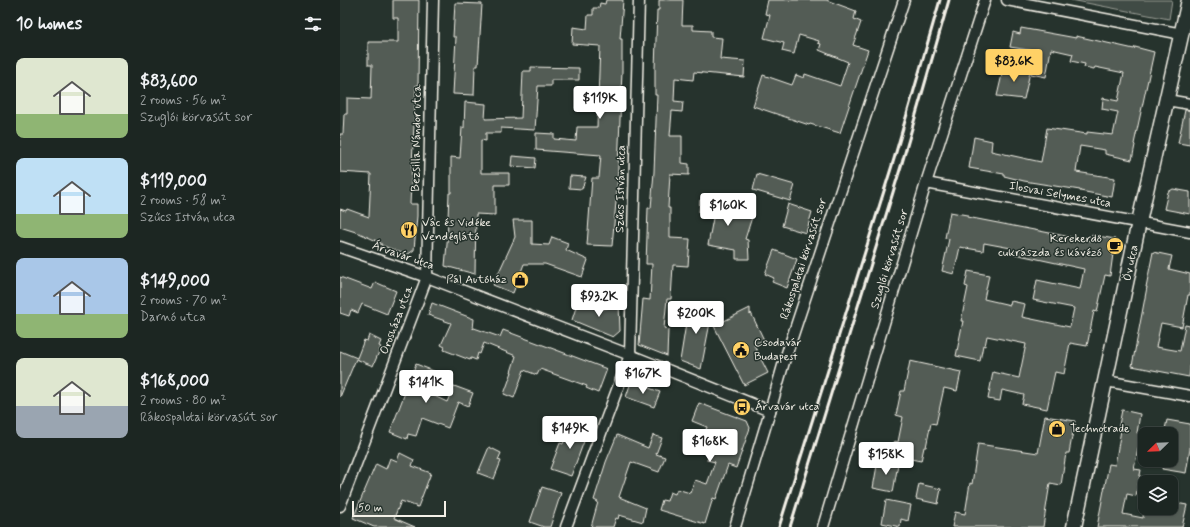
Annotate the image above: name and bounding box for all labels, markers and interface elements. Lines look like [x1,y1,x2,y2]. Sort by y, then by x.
text: 10 homes [16,13,82,35]
icon: filters [302,13,324,35]
pin: $83.6K [981,49,1047,83]
text: $83.6K [994,53,1034,70]
text: $83,600 [140,70,198,92]
icon: home [48,74,96,122]
street label: Bezsilla Nándor utca [408,83,426,192]
pin: $119K [572,86,628,120]
text: $119K [582,90,618,107]
text: 2 rooms · 56 m² [140,92,227,109]
text: Szuglói körvasút sor [140,109,252,126]
street label: Szűcs István utca [612,145,630,233]
text: $119,000 [140,170,207,192]
icon: home [48,174,96,222]
street label: Ilosvai Selymes utca [1008,178,1112,212]
text: 2 rooms · 58 m² [140,192,227,209]
pin: $160K [700,193,756,227]
street label: Rákospalotai körvasút sor [777,196,831,322]
text: $160K [709,197,747,214]
street label: Szuglói körvasút sor [867,207,913,311]
text: Szűcs István utca [140,209,235,226]
place label: Vác és Vidéke Vendéglátó [422,215,491,245]
restaurant icon: Vác és Vidéke Vendéglátó [399,220,419,240]
place label: Kerekerdő cukrászda és kávézó [998,231,1102,261]
cafe icon: Kerekerdő cukrászda és kávézó [1105,236,1125,256]
street label: Árvavár utca [370,238,436,274]
street label: Öv utca [1119,243,1143,283]
text: $149,000 [140,270,210,292]
shop icon: Pál Autóház [510,270,530,290]
place label: Pál Autóház [446,272,507,288]
icon: home [48,274,96,322]
street label: Orosháza utca [377,282,418,357]
pin: $93.2K [566,284,632,318]
text: $93.2K [580,288,618,305]
text: 2 rooms · 70 m² [140,292,227,309]
pin: $200K [668,301,724,335]
text: $200K [677,305,715,322]
text: Darnó utca [140,309,206,326]
place label: Csodavár Budapest [754,335,801,365]
public building icon: Csodavár Budapest [731,340,751,360]
pin: $167K [615,361,671,395]
text: $167K [624,365,662,382]
text: $168,000 [140,370,209,392]
pin: $141K [398,370,454,404]
icon: home [48,374,96,422]
text: $141K [408,374,444,391]
text: 2 rooms · 80 m² [140,392,226,409]
bus stop icon: Árvavár utca [732,397,752,417]
place label: Árvavár utca [755,399,820,415]
text: Rákospalotai körvasút sor [140,409,278,426]
pin: $149K [542,416,598,450]
shop icon: Technotrade [1047,419,1067,439]
text: $149K [551,420,589,437]
place label: Technotrade [1070,421,1130,437]
north arrow [1138,427,1178,467]
map controls [1138,427,1178,515]
pin: $168K [682,429,738,463]
text: $168K [692,433,728,450]
pin: $158K [858,442,914,476]
text: $158K [868,446,904,463]
button: layers [1138,475,1178,515]
scale bar [352,499,446,518]
text: 50 m [358,501,383,515]

